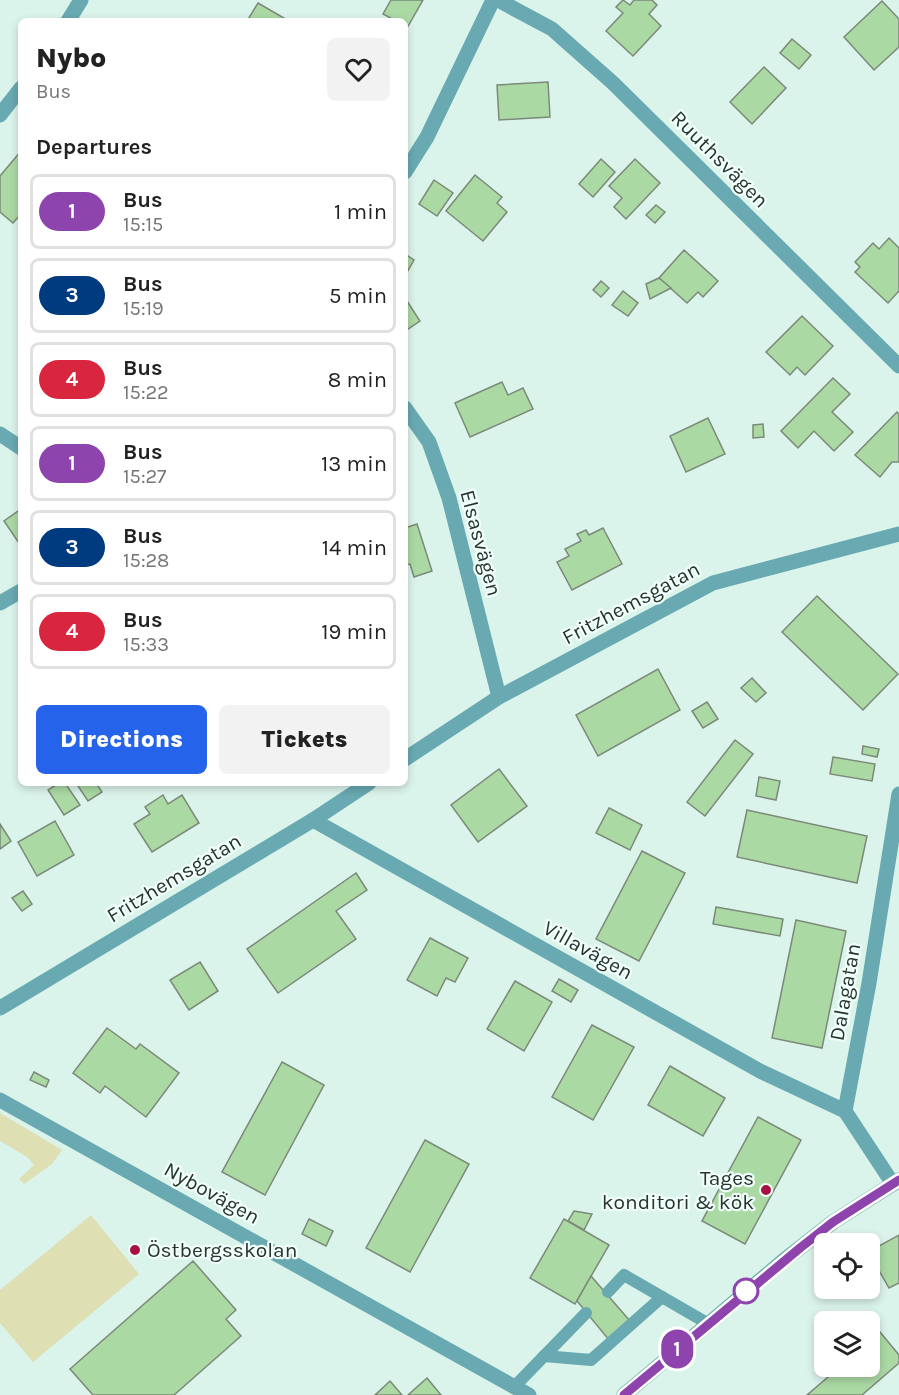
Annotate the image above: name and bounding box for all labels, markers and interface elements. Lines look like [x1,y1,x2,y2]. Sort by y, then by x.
button: heart [327,38,390,101]
text: Nybo [36,41,107,74]
text: Bus [36,80,71,103]
street label: Ruuthsvägen [666,105,774,213]
text: Departures [36,134,152,160]
text: Bus [123,187,163,213]
text: 1 [68,199,76,223]
text: 1 min [334,199,387,225]
text: 15:15 [123,213,163,236]
text: Bus [123,271,163,297]
text: 3 [65,283,79,307]
text: 5 min [329,283,387,309]
text: 15:19 [123,297,164,320]
text: Bus [123,355,163,381]
text: 4 [66,367,78,391]
text: 8 min [328,367,387,393]
text: 15:22 [123,381,169,404]
text: Bus [123,439,163,465]
text: 1 [68,451,76,475]
text: 13 min [321,451,387,477]
text: 15:27 [123,465,167,488]
street label: Elsasvägen [455,487,507,599]
text: Bus [123,523,163,549]
text: 3 [65,535,79,559]
text: 14 min [322,535,387,561]
text: 15:28 [123,549,169,572]
street label: Fritzhemsgatan [558,557,704,649]
text: Bus [123,607,163,633]
text: 4 [66,619,78,643]
text: 19 min [321,619,387,645]
text: 15:33 [123,633,169,656]
button: Directions [36,705,207,774]
button: Tickets [219,705,390,774]
street label: Fritzhemsgatan [103,828,245,928]
street label: Villavägen [539,916,637,984]
street label: Dalagatan [825,941,865,1043]
street label: Nybovägen [160,1157,264,1229]
place label: Tages konditori & kök [602,1166,754,1214]
marker: Tages konditori & kök [759,1183,773,1197]
map controls [814,1233,880,1377]
button: locate [814,1233,880,1299]
place label: Östbergsskolan [147,1238,297,1262]
marker: Östbergsskolan [128,1243,142,1257]
unlabelled marker [733,1278,759,1304]
button: layers [814,1311,880,1377]
line badge: 1 [658,1330,696,1368]
text: 1 [673,1337,681,1361]

